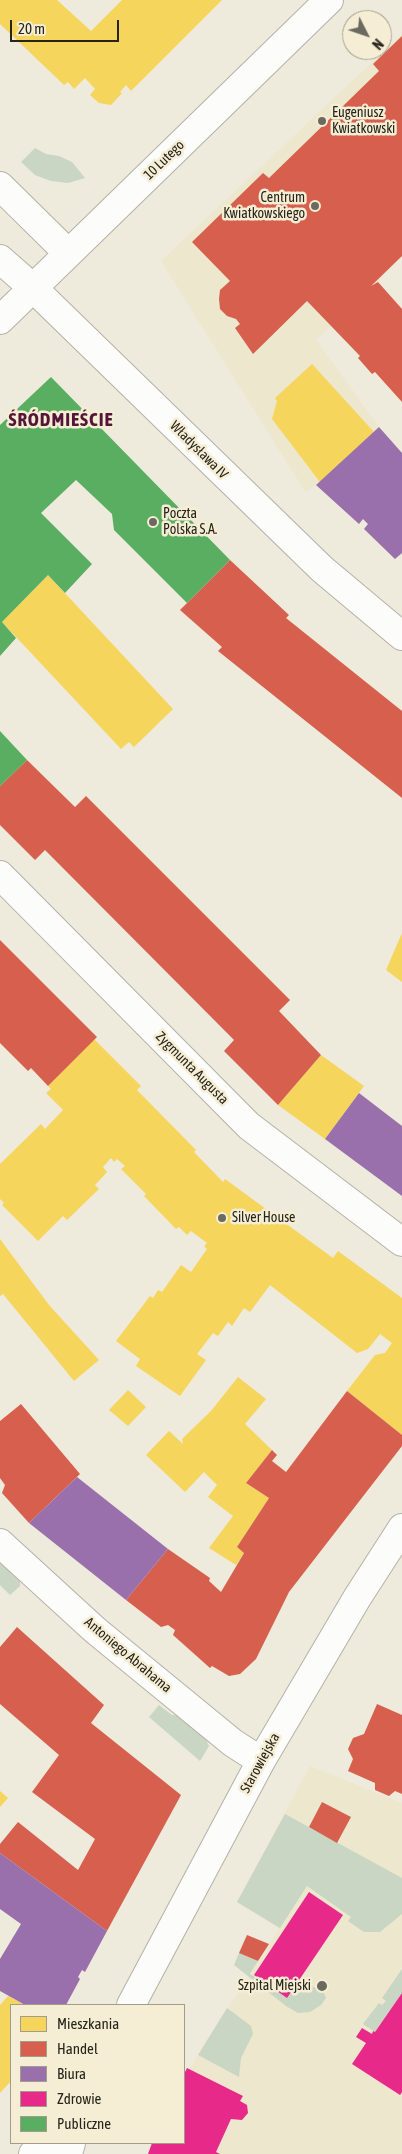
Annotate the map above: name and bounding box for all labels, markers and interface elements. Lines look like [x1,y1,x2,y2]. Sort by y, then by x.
scale bar [12,10,121,42]
north arrow [342,10,392,60]
text: 20 m [18,20,45,37]
text: N [369,36,386,53]
place label: Eugeniusz Kwiatkowski [332,105,395,138]
marker: Eugeniusz Kwiatkowski [316,115,328,127]
street label: 10 Lutego [140,137,188,183]
place label: Centrum Kwiatkowskiego [223,190,305,222]
marker: Centrum Kwiatkowskiego [309,200,321,212]
district label: ŚRÓDMIEŚCIE [7,409,115,431]
street label: Władysława IV [167,418,231,482]
place label: Poczta Polska S.A. [163,506,217,538]
marker: Poczta Polska S.A. [147,516,159,528]
street label: Zygmunta Augusta [152,1028,232,1108]
place label: Silver House [232,1210,295,1226]
marker: Silver House [216,1212,228,1224]
street label: Antoniego Abrahama [81,1614,175,1696]
street label: Starowiejska [237,1730,283,1796]
place label: Szpital Miejski [238,1978,311,1994]
marker: Szpital Miejski [315,1979,329,1993]
legend [10,2004,185,2144]
text: Mieszkania [57,2015,119,2032]
text: Handel [57,2040,98,2057]
text: Biura [57,2065,86,2082]
text: Zdrowie [57,2090,101,2107]
text: Publiczne [57,2115,111,2132]

